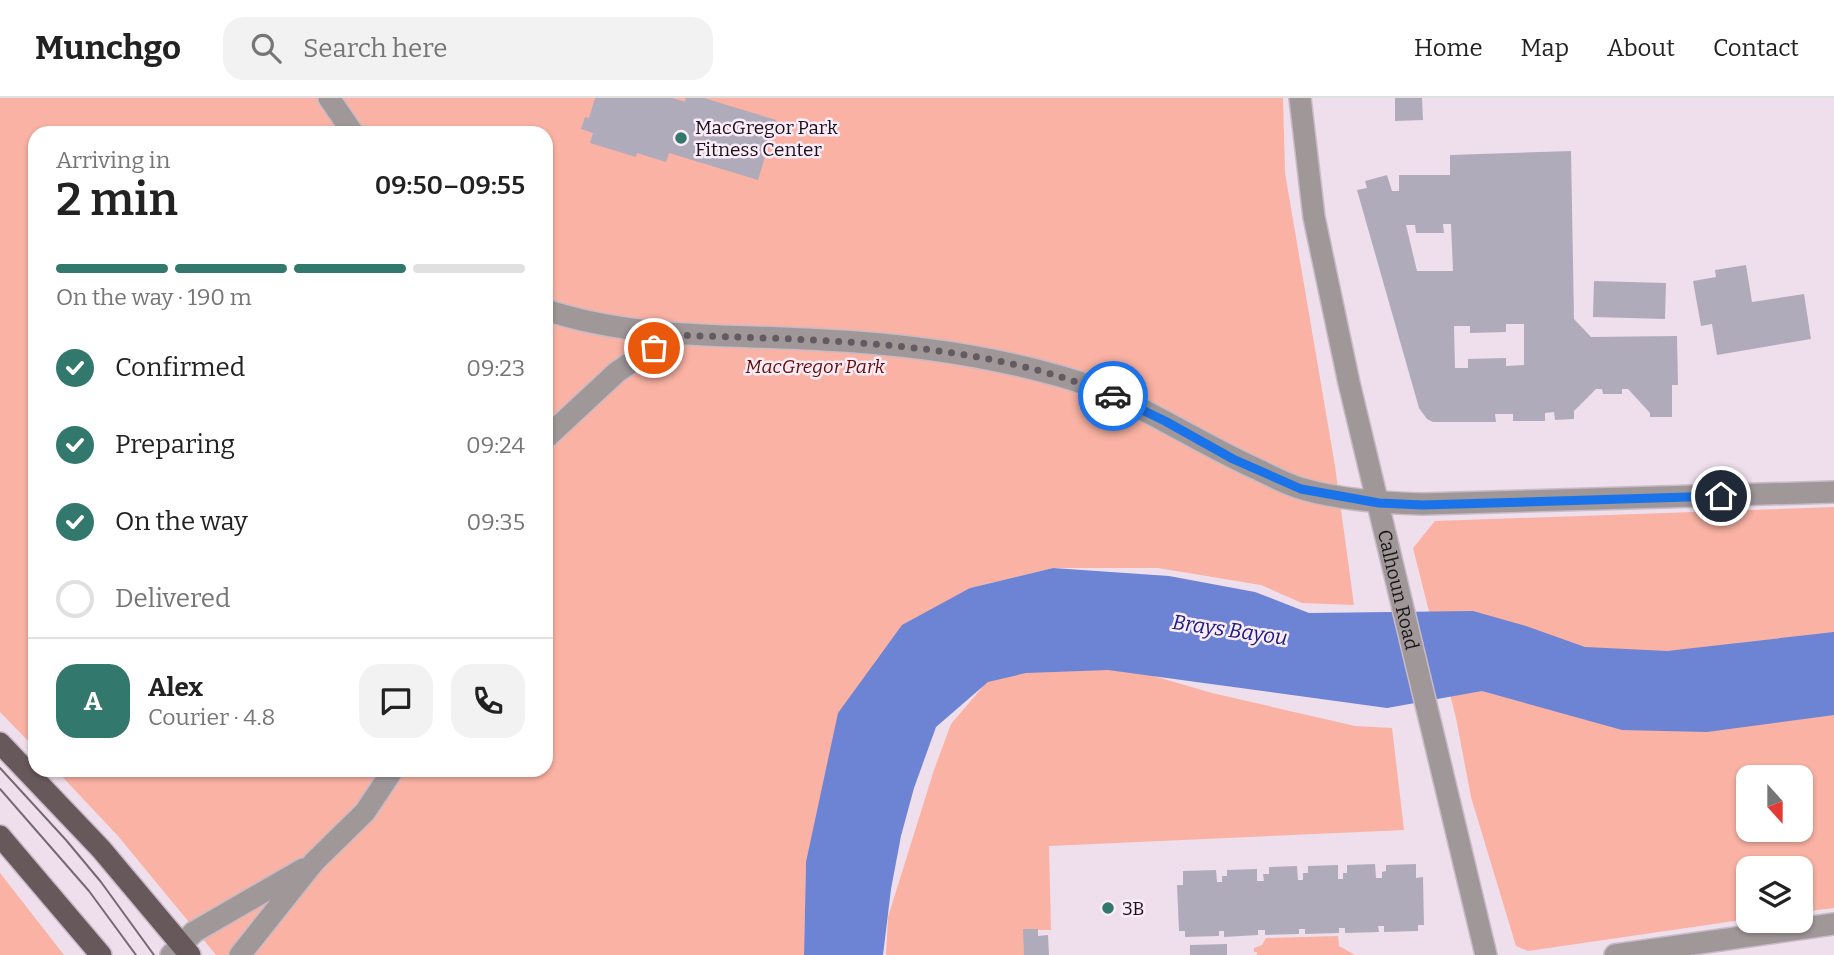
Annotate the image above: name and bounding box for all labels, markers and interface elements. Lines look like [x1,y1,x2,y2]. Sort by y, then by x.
search box [223,17,713,80]
text: Munchgo [35,28,181,68]
icon: search [247,29,285,67]
text: Search here [303,33,447,64]
text: Home [1414,34,1483,62]
text: Map [1521,34,1569,62]
text: About [1607,34,1675,62]
text: Contact [1713,34,1799,62]
place label: MacGregor Park Fitness Center [695,116,838,161]
marker: MacGregor Park Fitness Center [673,130,689,146]
text: Arriving in [56,146,170,174]
text: 09:50–09:55 [375,170,525,201]
text: 2 min [56,172,178,227]
text: On the way · 190 m [56,283,252,311]
pin [624,318,684,378]
icon: bag [635,329,673,367]
icon: check [56,349,94,387]
text: Confirmed [115,352,245,383]
text: 09:23 [466,354,525,382]
park label: MacGregor Park [745,355,885,378]
courier [1078,361,1148,431]
icon: car [1094,377,1132,415]
icon: check [56,426,94,464]
text: Preparing [115,429,235,460]
text: 09:24 [466,431,525,459]
pin [1691,466,1751,526]
icon: home [1702,477,1740,515]
icon: check [56,503,94,541]
text: On the way [115,506,248,537]
text: 09:35 [467,508,525,536]
street label: Calhoun Road [1373,527,1424,652]
text: Delivered [115,583,230,614]
water label: Brays Bayou [1171,609,1289,651]
button: chat [359,664,433,738]
button: phone [451,664,525,738]
text: Alex [148,672,203,703]
text: A [84,686,102,717]
text: Courier · 4.8 [148,703,275,731]
north arrow [1736,765,1813,842]
map controls [1736,765,1813,933]
button: layers [1736,856,1813,933]
place label: 3B [1122,897,1145,920]
marker: 3B [1100,900,1116,916]

